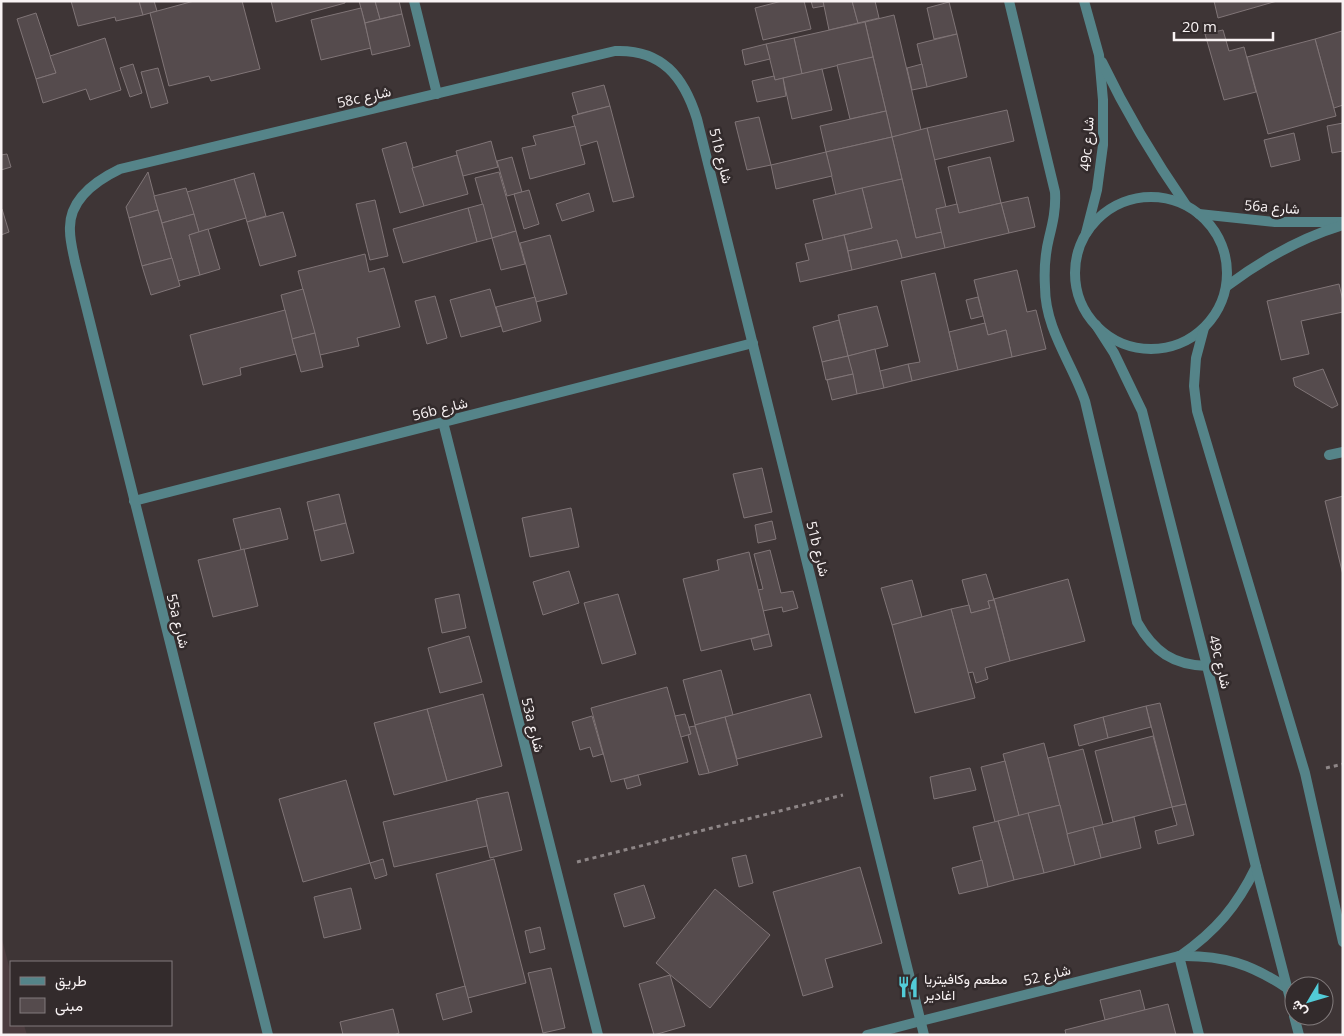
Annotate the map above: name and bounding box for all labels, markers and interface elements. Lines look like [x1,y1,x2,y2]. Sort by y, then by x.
scale bar [1174,10,1273,42]
text: 20 m [1182,16,1217,36]
street label: 58c شارع [335,81,393,114]
street label: 49c شارع [1075,116,1100,172]
street label: 51b شارع [704,126,738,186]
street label: 56a شارع [1243,195,1300,220]
street label: 56b شارع [410,392,470,426]
street label: 51b شارع [801,519,835,579]
street label: 55a شارع [161,592,194,651]
street label: 49c شارع [1203,633,1236,691]
street label: 53a شارع [516,696,549,755]
street label: شارع 52 [1021,960,1073,991]
legend [10,961,172,1026]
place label: مطعم وكافيتريا اغادير [923,969,1007,1004]
text: طريق [55,970,87,991]
restaurant icon: مطعم وكافيتريا اغادير [895,974,921,1000]
north arrow [1284,976,1334,1026]
text: مبنى [55,995,83,1016]
text: ش [1286,997,1311,1022]

